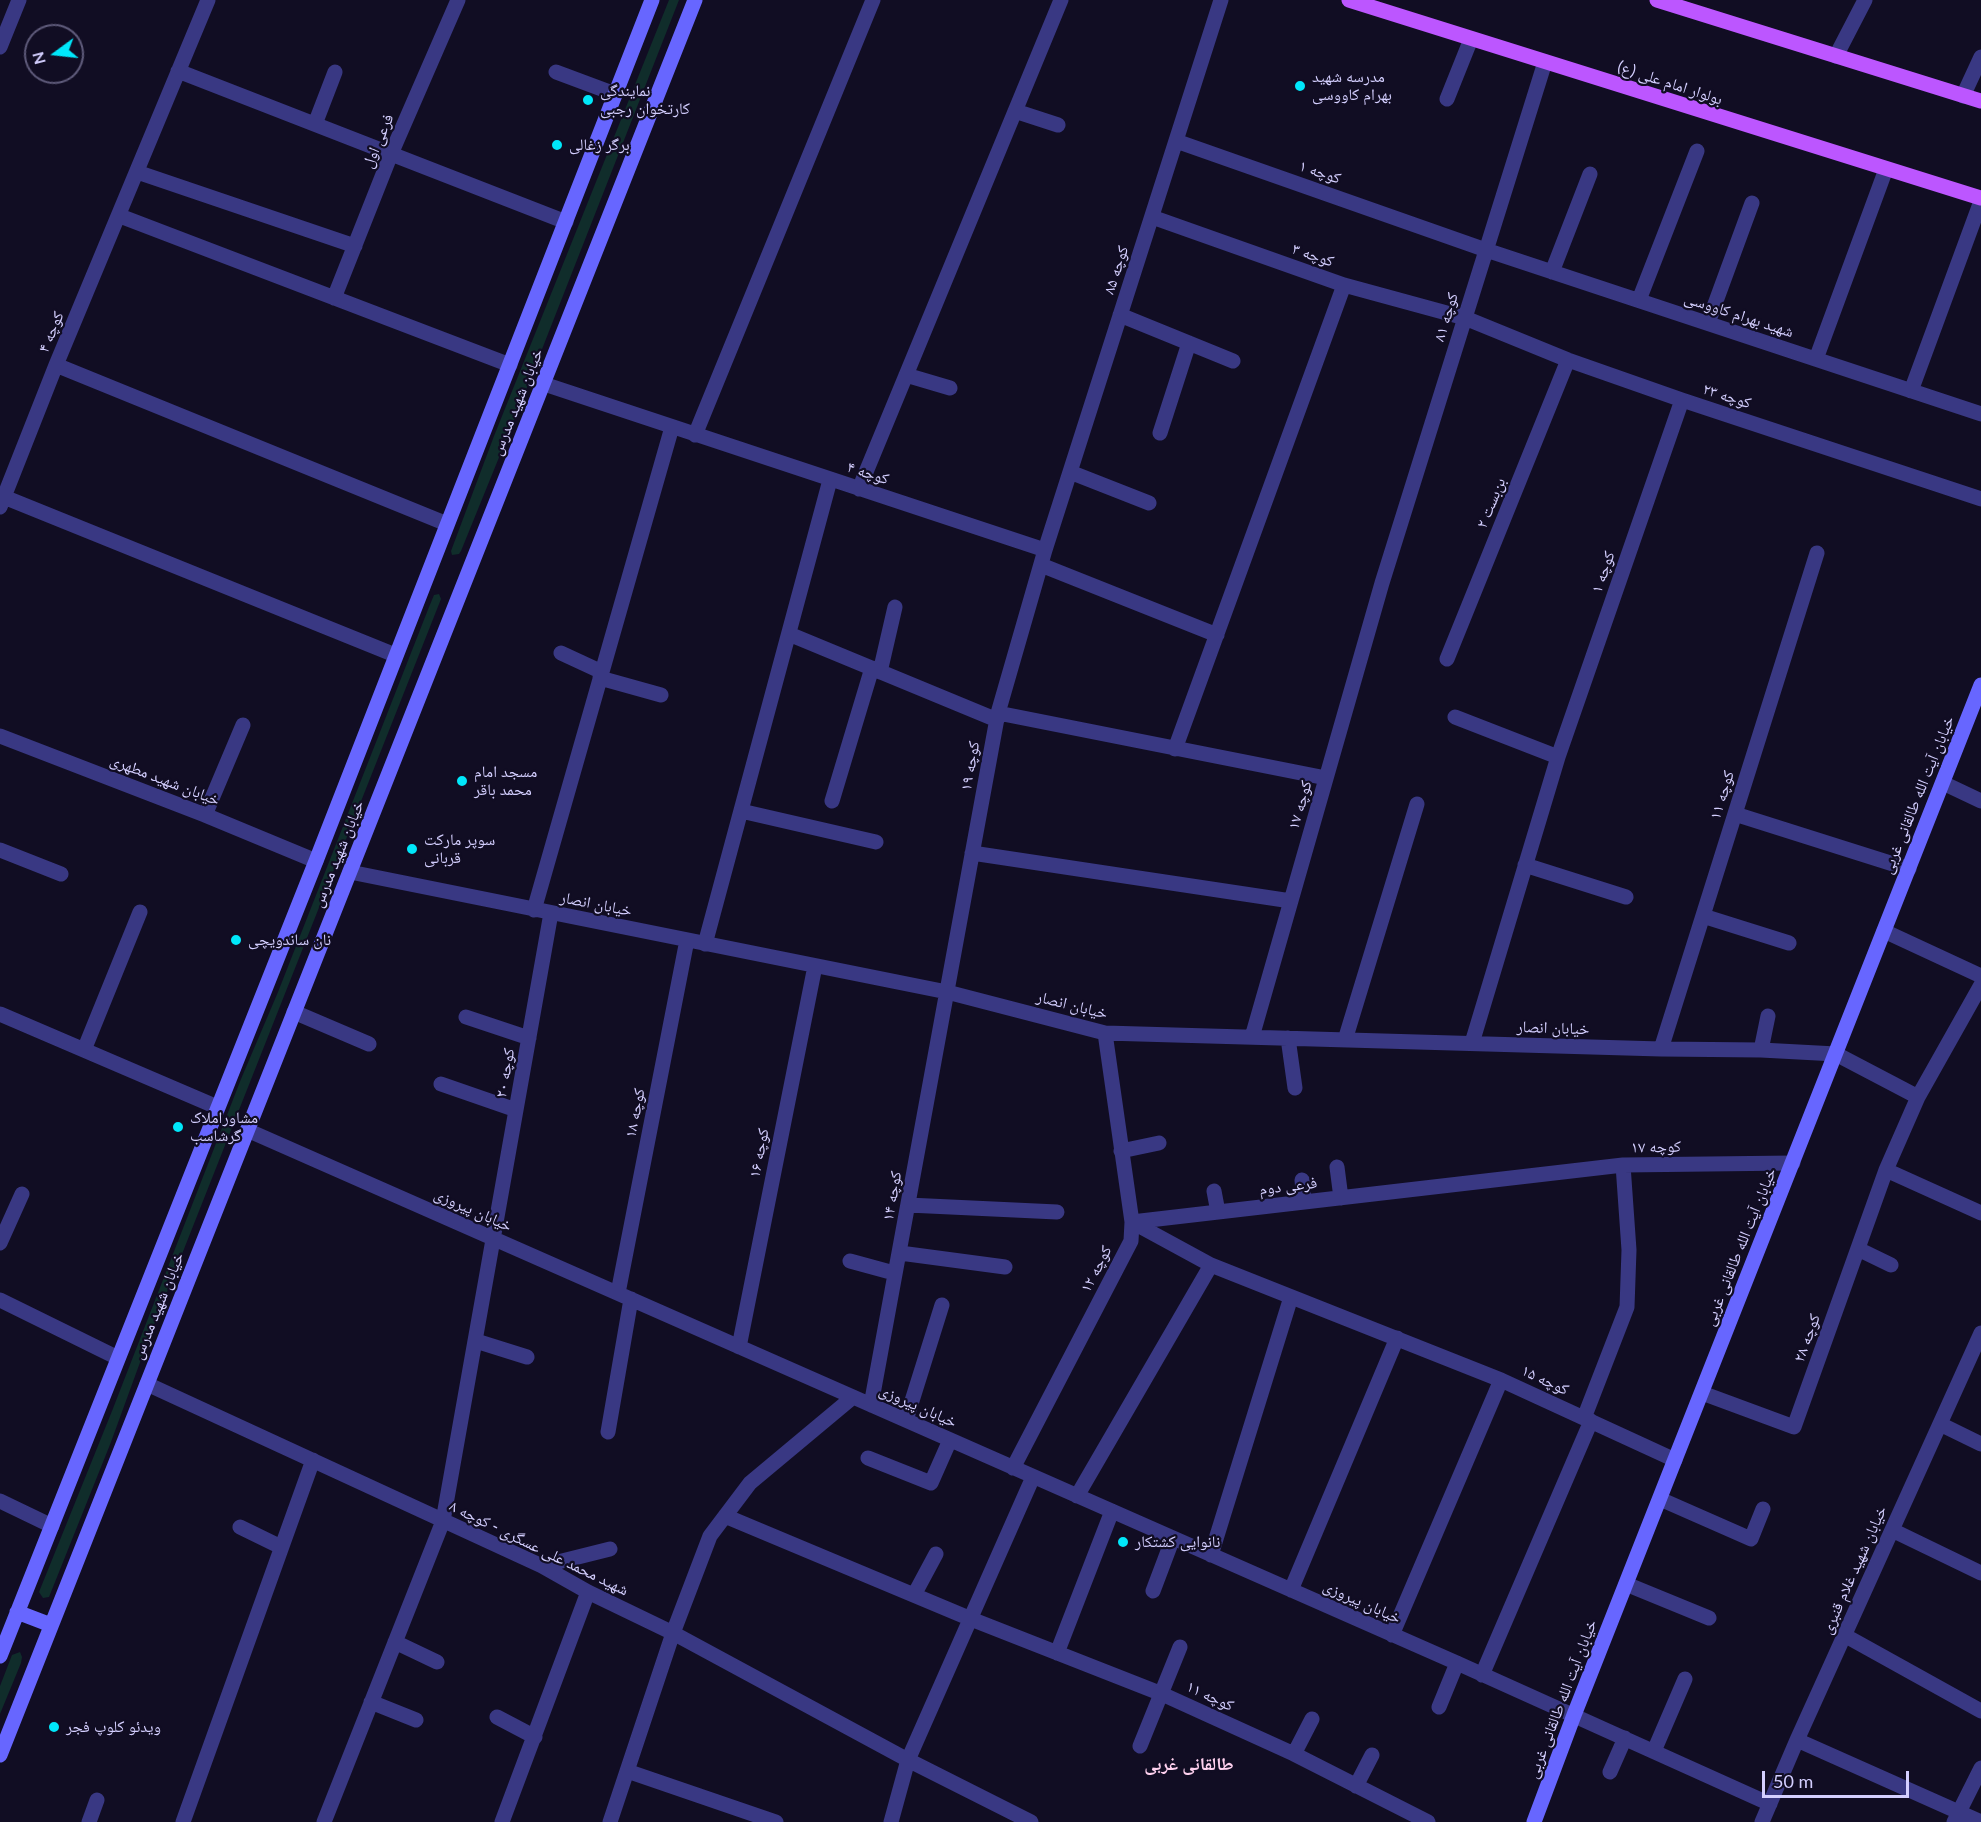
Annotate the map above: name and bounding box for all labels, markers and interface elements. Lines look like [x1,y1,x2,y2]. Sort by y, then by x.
north arrow [24,24,84,84]
text: N [27,50,49,67]
street label: بولوار امام علی (ع) [1615,57,1725,109]
place label: مدرسه شهید بهرام کاووسی [1312,67,1392,105]
marker: مدرسه شهید بهرام کاووسی [1293,79,1307,93]
place label: نمایندگی کارتخوان رجبی [600,81,690,119]
marker: نمایندگی کارتخوان رجبی [581,93,595,107]
street label: فرعی اول [358,111,398,171]
place label: برگر زغالی [569,135,630,155]
marker: برگر زغالی [550,138,564,152]
street label: کوچه ۱ [1297,156,1343,188]
street label: کوچه ۳ [1290,239,1336,271]
street label: کوچه ۸۵ [1099,243,1133,297]
street label: شهید بهرام کاووسی [1682,288,1796,342]
street label: کوچه ۸۱ [1430,290,1462,344]
street label: کوچه ۴ [34,309,68,355]
street label: خیابان شهید مدرس [487,346,547,458]
street label: کوچه ۲۳ [1700,379,1754,413]
street label: کوچه ۴ [845,457,891,489]
street label: بن‌بست ۲ [1472,475,1510,531]
street label: کوچه ۱ [1587,549,1619,595]
street label: خیابان آیت الله طالقانی غربی [1878,713,1958,877]
street label: کوچه ۱۹ [956,740,984,792]
street label: خیابان شهید مطهری [108,750,222,810]
place label: مسجد امام محمد باقر [474,762,537,800]
street label: کوچه ۱۱ [1706,768,1738,822]
marker: مسجد امام محمد باقر [455,774,469,788]
street label: کوچه ۱۷ [1284,778,1316,832]
street label: خیابان شهید مدرس [308,798,368,910]
place label: سوپر مارکت قربانی [424,830,495,868]
marker: سوپر مارکت قربانی [405,842,419,856]
street label: خیابان انصار [558,888,634,920]
place label: نان ساندویچی [248,930,331,950]
marker: نان ساندویچی [229,933,243,947]
street label: خیابان انصار [1034,987,1110,1023]
street label: خیابان انصار [1516,1017,1590,1039]
street label: کوچه ۲۰ [491,1047,519,1099]
street label: کوچه ۱۸ [621,1087,649,1139]
place label: مشاوراملاک گرشاسب [190,1108,258,1146]
marker: مشاوراملاک گرشاسب [171,1120,185,1134]
street label: کوچه ۱۶ [745,1127,773,1179]
street label: کوچه ۱۷ [1631,1137,1681,1157]
street label: خیابان آیت الله طالقانی غربی [1700,1165,1780,1329]
street label: کوچه ۱۴ [878,1170,906,1222]
street label: فرعی دوم [1258,1173,1318,1199]
street label: خیابان پیروزی [431,1184,515,1236]
street label: کوچه ۱۲ [1076,1242,1116,1296]
street label: خیابان شهید مدرس [128,1250,188,1362]
street label: کوچه ۲۸ [1789,1311,1825,1365]
street label: کوچه ۱۵ [1518,1361,1572,1399]
street label: خیابان پیروزی [876,1380,960,1432]
street label: شهید محمد علی عسگری - کوچه ۸ [446,1496,632,1600]
street label: خیابان شهید غلام قنبری [1817,1503,1891,1637]
place label: نانوایی کشتکار [1135,1532,1220,1552]
marker: نانوایی کشتکار [1116,1535,1130,1549]
street label: خیابان پیروزی [1320,1576,1404,1628]
street label: خیابان آیت الله طالقانی غربی [1523,1617,1601,1781]
street label: کوچه ۱۱ [1183,1677,1237,1715]
place label: ویدئو کلوپ فجر [66,1717,161,1737]
marker: ویدئو کلوپ فجر [47,1720,61,1734]
district label: طالقانی غربی [1144,1753,1234,1775]
scale bar [1765,1759,1912,1797]
text: 50 m [1773,1770,1813,1792]

